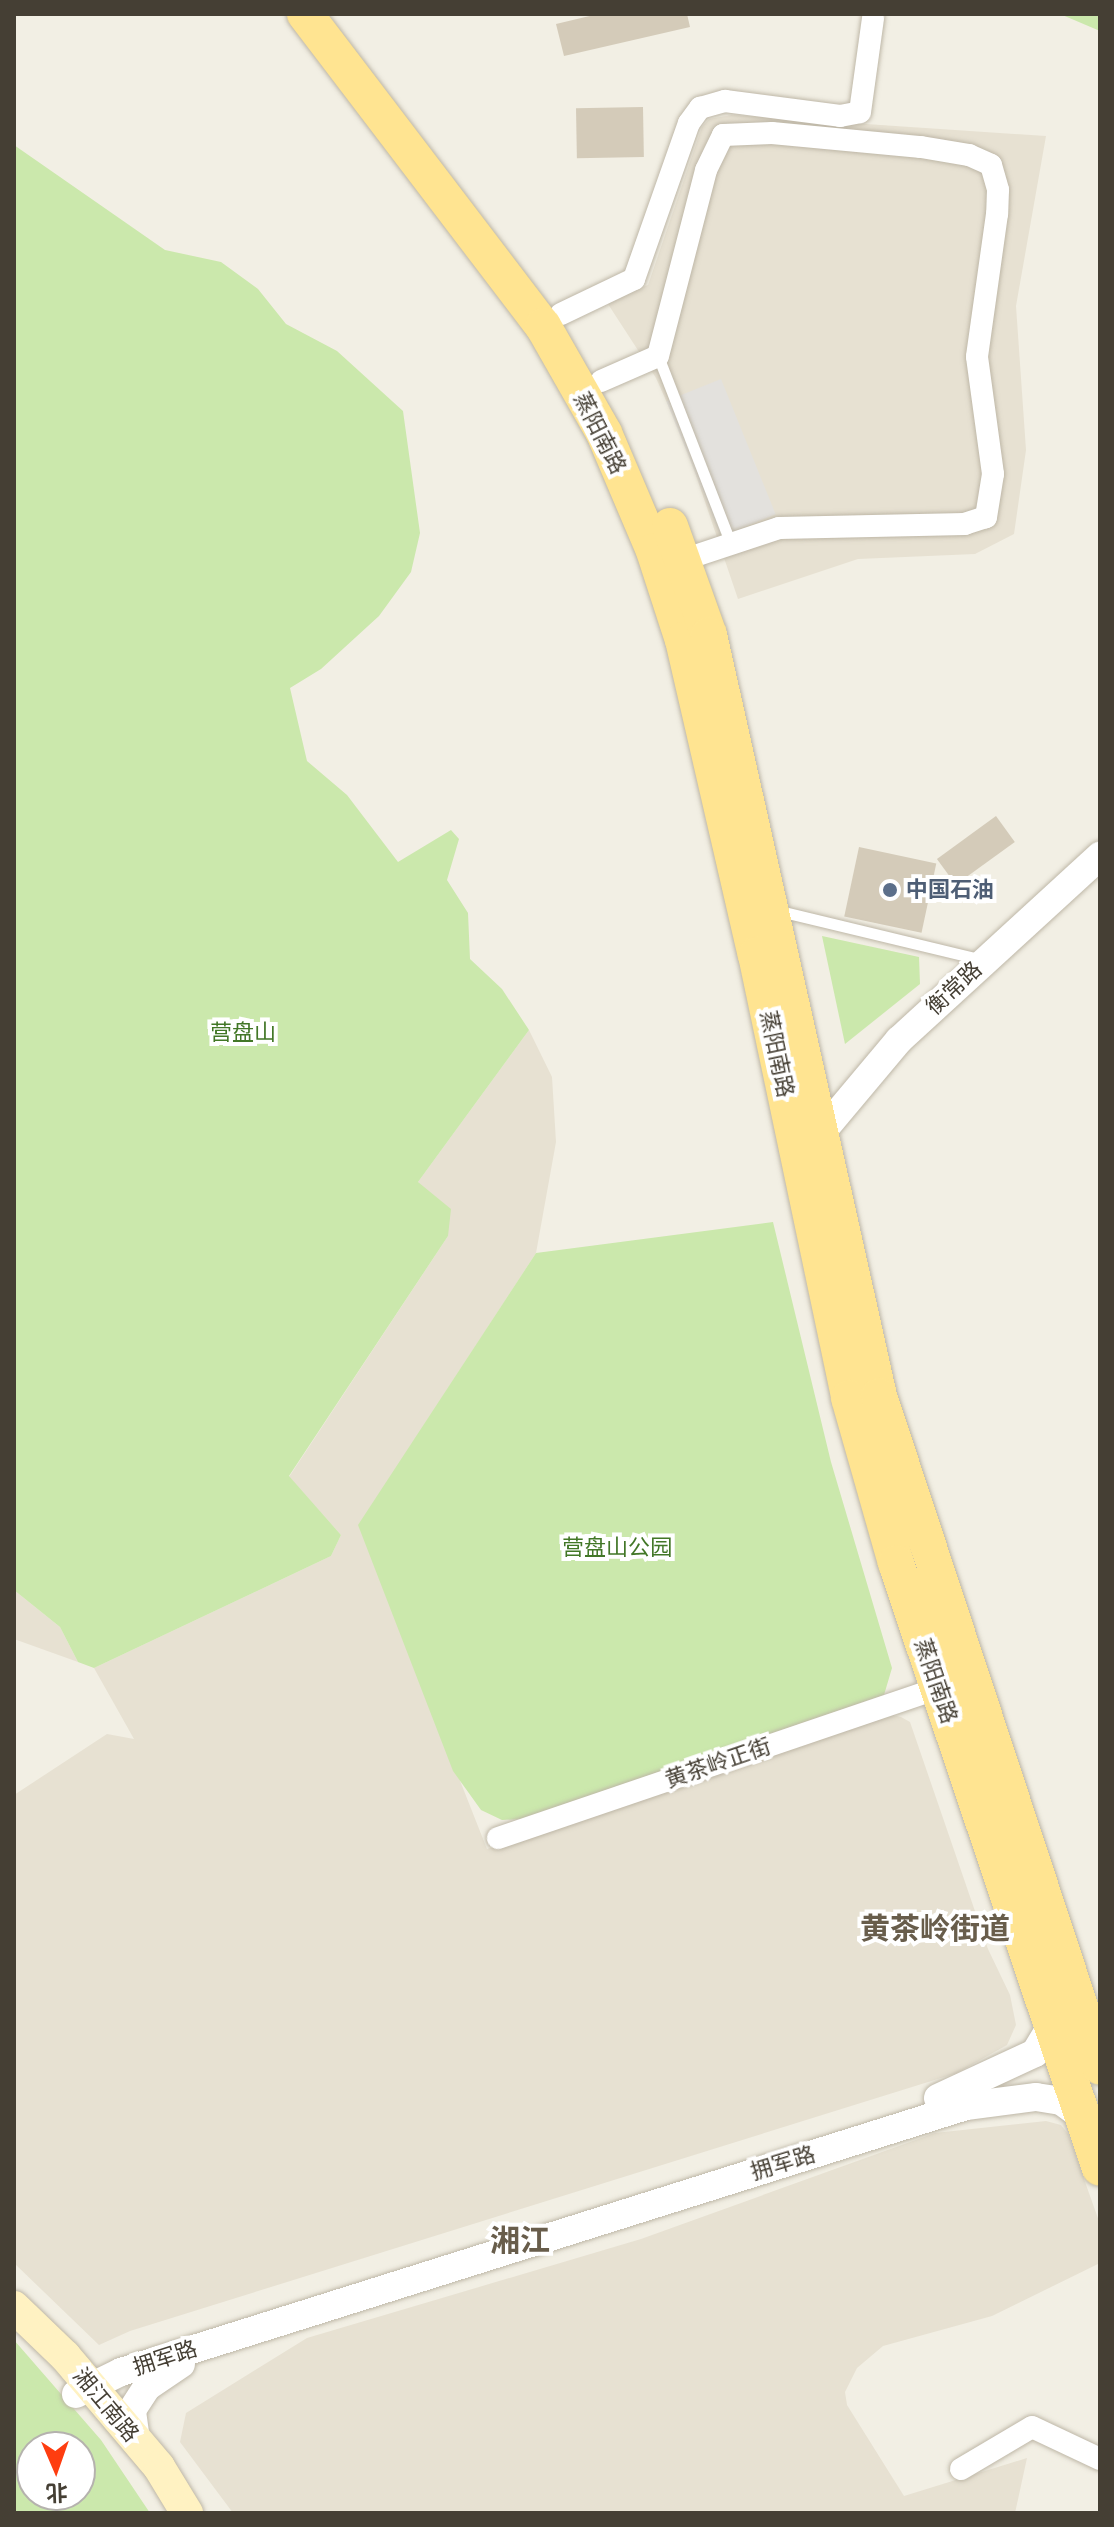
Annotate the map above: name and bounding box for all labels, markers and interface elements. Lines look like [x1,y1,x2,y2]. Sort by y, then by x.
street label: 蒸阳南路 [568,388,632,478]
place label: 中国石油 [906,877,994,903]
marker: 中国石油 [881,881,899,899]
street label: 衡常路 [921,956,987,1020]
street label: 蒸阳南路 [755,1008,799,1100]
park label: 营盘山 [210,1020,276,1046]
park label: 营盘山公园 [562,1535,672,1561]
street label: 蒸阳南路 [909,1635,963,1727]
street label: 黄茶岭正街 [662,1733,774,1793]
district label: 黄茶岭街道 [860,1910,1010,1946]
street label: 拥军路 [748,2141,818,2185]
district label: 湘江 [490,2222,550,2258]
street label: 拥军路 [130,2335,200,2381]
street label: 湘江南路 [68,2363,144,2447]
north arrow [16,2431,96,2511]
text: 北 [45,2480,68,2506]

